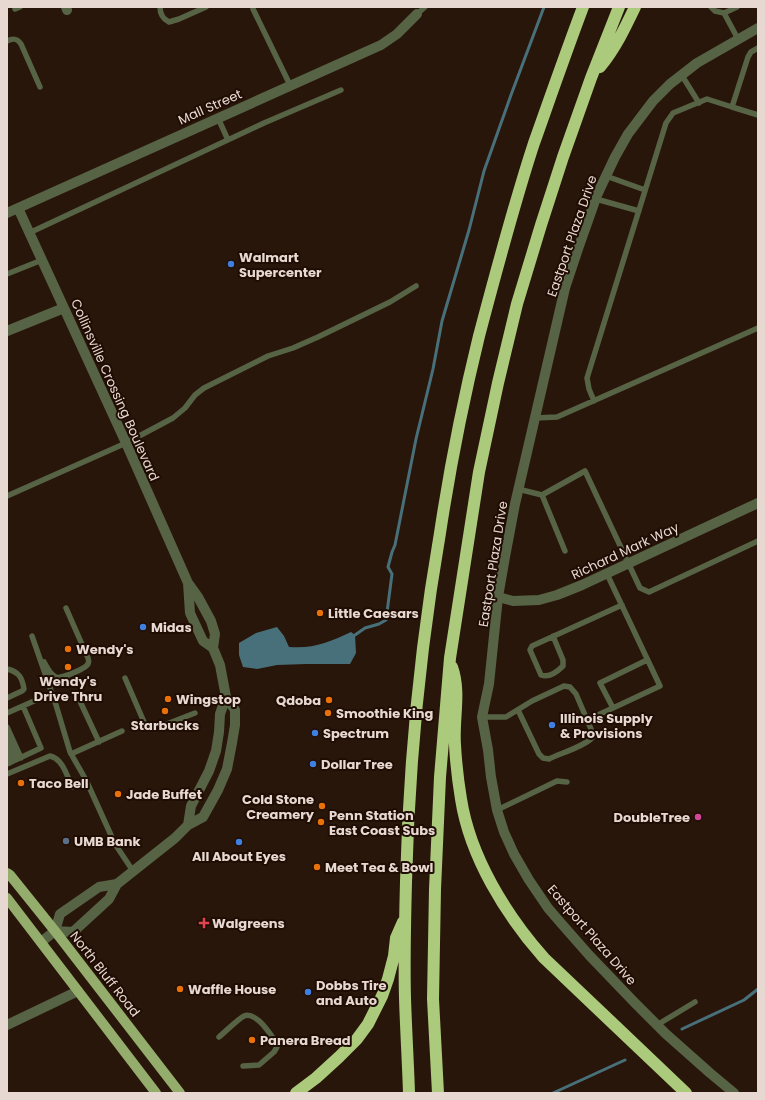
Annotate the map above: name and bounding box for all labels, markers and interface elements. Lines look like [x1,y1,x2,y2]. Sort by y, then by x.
street label: Mall Street [175,84,245,129]
street label: Eastport Plaza Drive [542,173,602,299]
place label: Walmart Supercenter [239,248,322,282]
marker: Walmart Supercenter [226,259,236,269]
street label: Collinsville Crossing Boulevard [66,296,164,484]
street label: Eastport Plaza Drive [474,500,512,628]
street label: Richard Mark Way [568,517,683,584]
place label: Little Caesars [328,604,419,623]
marker: Little Caesars [315,608,325,618]
place label: Midas [151,618,192,637]
marker: Midas [138,622,148,632]
place label: Wendy's [76,640,134,659]
marker: Wendy's [63,644,73,654]
marker: Wendy's Drive Thru [63,662,73,672]
place label: Wendy's Drive Thru [34,672,102,706]
place label: Wingstop [176,690,241,709]
place label: Qdoba [276,691,321,710]
marker: Wingstop [163,694,173,704]
marker: Qdoba [324,695,334,705]
place label: Smoothie King [336,704,434,723]
marker: Starbucks [160,706,170,716]
marker: Smoothie King [323,708,333,718]
place label: Illinois Supply & Provisions [560,709,653,743]
place label: Starbucks [131,716,199,735]
marker: Illinois Supply & Provisions [547,720,557,730]
place label: Spectrum [323,724,389,743]
marker: Spectrum [310,728,320,738]
place label: Dollar Tree [321,755,393,774]
marker: Dollar Tree [308,759,318,769]
place label: Taco Bell [29,774,89,793]
marker: Taco Bell [16,778,26,788]
place label: Jade Buffet [126,785,202,804]
marker: Jade Buffet [113,789,123,799]
place label: Cold Stone Creamery [242,790,315,824]
marker: Cold Stone Creamery [317,801,327,811]
place label: Penn Station East Coast Subs [329,806,435,840]
place label: DoubleTree [614,808,690,827]
marker: DoubleTree [693,812,703,822]
marker: Penn Station East Coast Subs [316,817,326,827]
place label: UMB Bank [74,832,141,851]
marker: UMB Bank [61,836,71,846]
marker: All About Eyes [234,837,244,847]
place label: All About Eyes [192,847,286,866]
place label: Meet Tea & Bowl [325,858,433,877]
marker: Meet Tea & Bowl [312,862,322,872]
street label: Eastport Plaza Drive [543,881,641,989]
place label: Walgreens [212,914,285,933]
marker: Walgreens [199,918,209,928]
street label: North Bluff Road [65,927,145,1021]
place label: Dobbs Tire and Auto [316,976,387,1010]
place label: Waffle House [188,980,276,999]
marker: Waffle House [175,984,185,994]
marker: Dobbs Tire and Auto [303,987,313,997]
place label: Panera Bread [260,1031,351,1050]
marker: Panera Bread [247,1035,257,1045]

